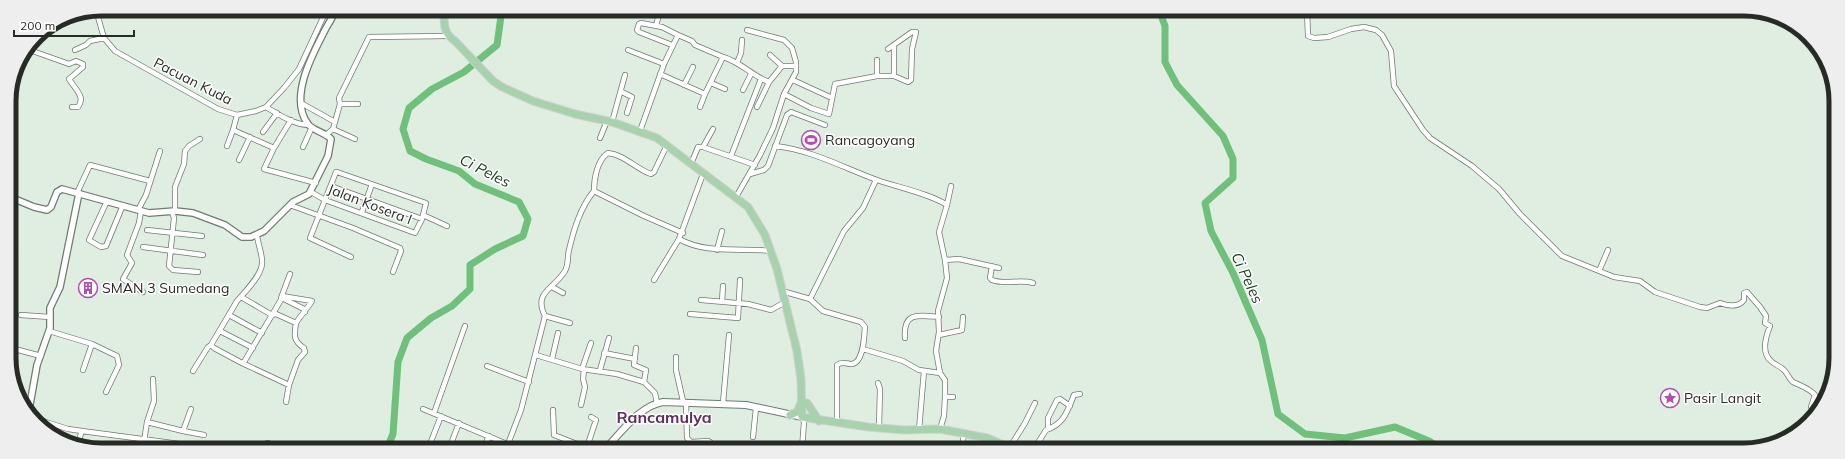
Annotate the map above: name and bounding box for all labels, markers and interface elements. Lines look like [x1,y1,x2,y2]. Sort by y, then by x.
scale bar [14,12,134,38]
text: 200 m [20,18,55,33]
street label: Pacuan Kuda [151,53,235,109]
sports icon: Rancagoyang [800,129,822,151]
place label: Rancagoyang [825,131,915,149]
water label: Ci Peles [457,150,514,191]
street label: Jalan Kosera I [325,180,415,228]
water label: Ci Peles [1227,249,1268,307]
building icon: SMAN 3 Sumedang [77,277,99,299]
place label: SMAN 3 Sumedang [102,279,229,297]
place icon: Pasir Langit [1659,387,1681,409]
place label: Pasir Langit [1684,389,1761,407]
district label: Rancamulya [616,407,712,427]

